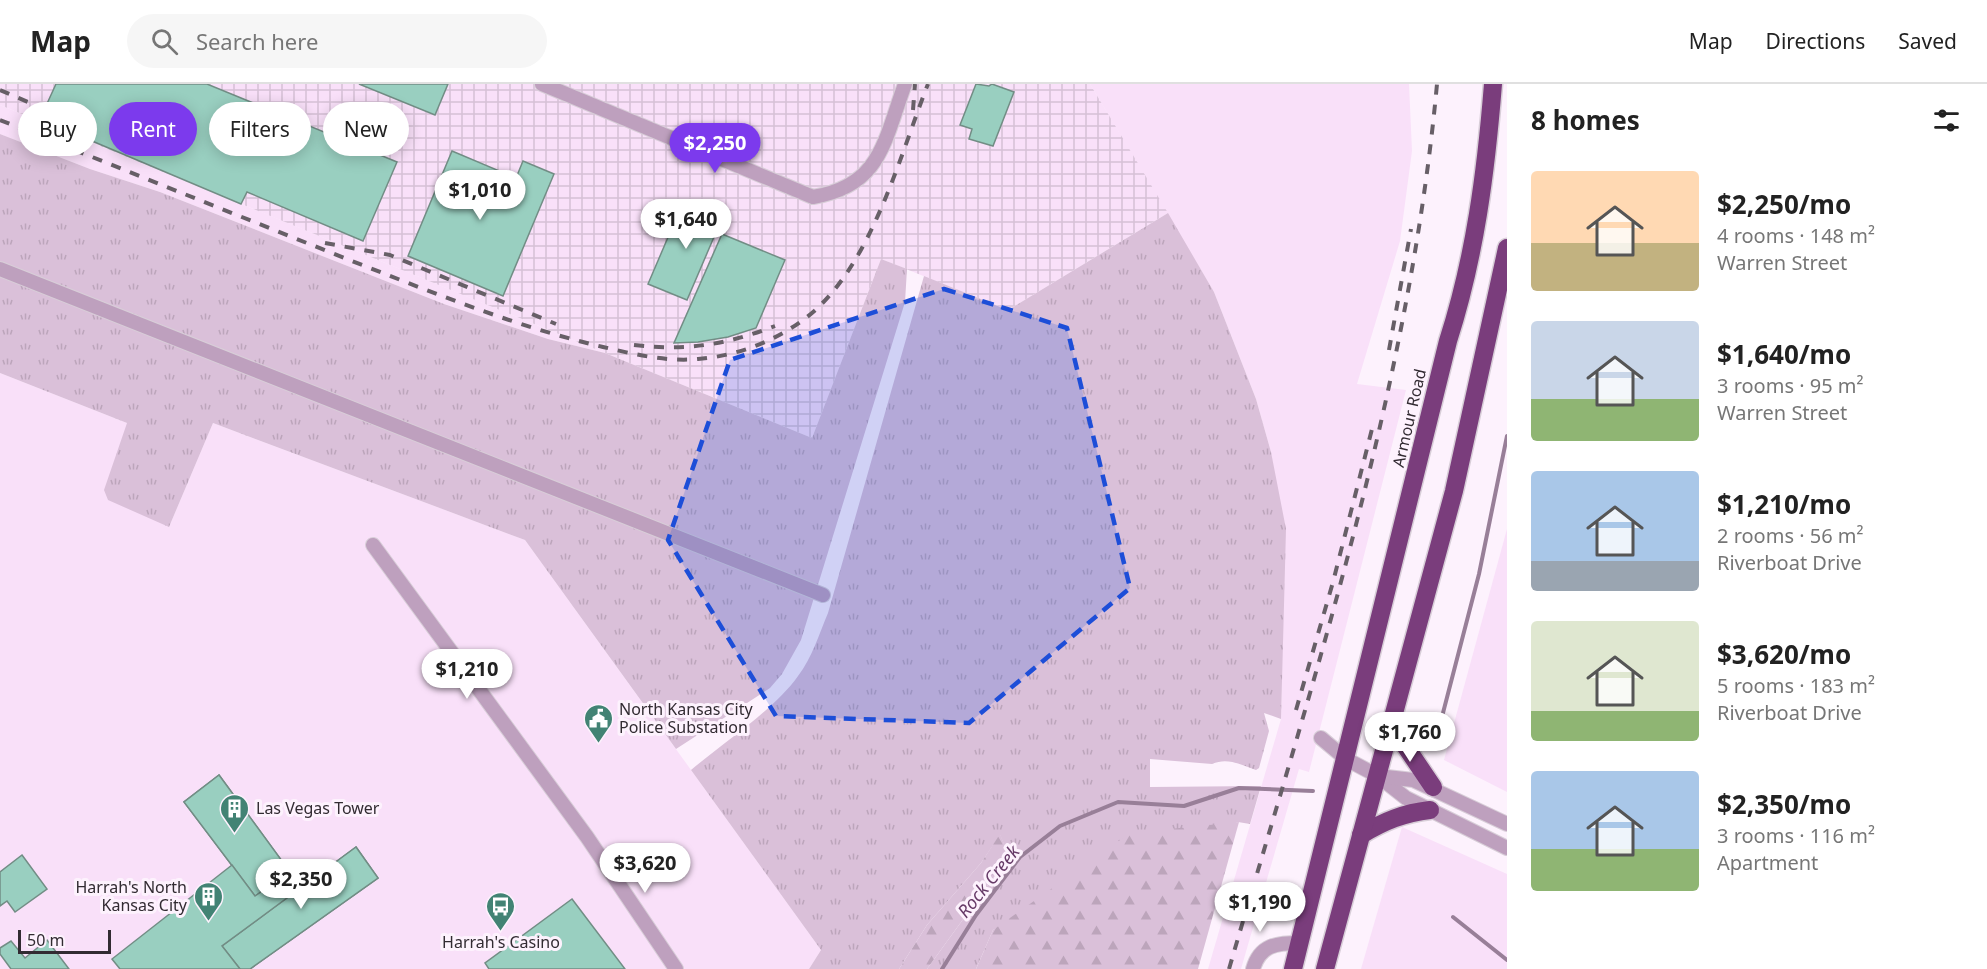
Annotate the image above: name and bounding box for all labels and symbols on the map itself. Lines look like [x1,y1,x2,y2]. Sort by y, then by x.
pin: $2,250 [666,123,764,174]
pin: $1,010 [431,170,529,221]
pin: $1,640 [637,199,735,250]
street label: Armour Road [1387,367,1431,469]
pin: $1,210 [418,649,516,700]
place label: North Kansas City Police Substation [619,698,754,738]
public building icon: North Kansas City Police Substation [582,702,614,744]
pin: $1,760 [1361,712,1459,763]
building icon: Las Vegas Tower [219,792,251,834]
place label: Las Vegas Tower [256,797,380,819]
water label: Rock Creek [951,839,1025,922]
pin: $3,620 [596,843,694,894]
pin: $2,350 [252,859,350,910]
place label: Harrah's North Kansas City [76,876,188,916]
building icon: Harrah's North Kansas City [192,880,224,922]
pin: $1,190 [1211,882,1309,933]
bus stop icon: Harrah's Casino [485,890,517,932]
scale bar [18,927,111,954]
place label: Harrah's Casino [442,931,560,953]

